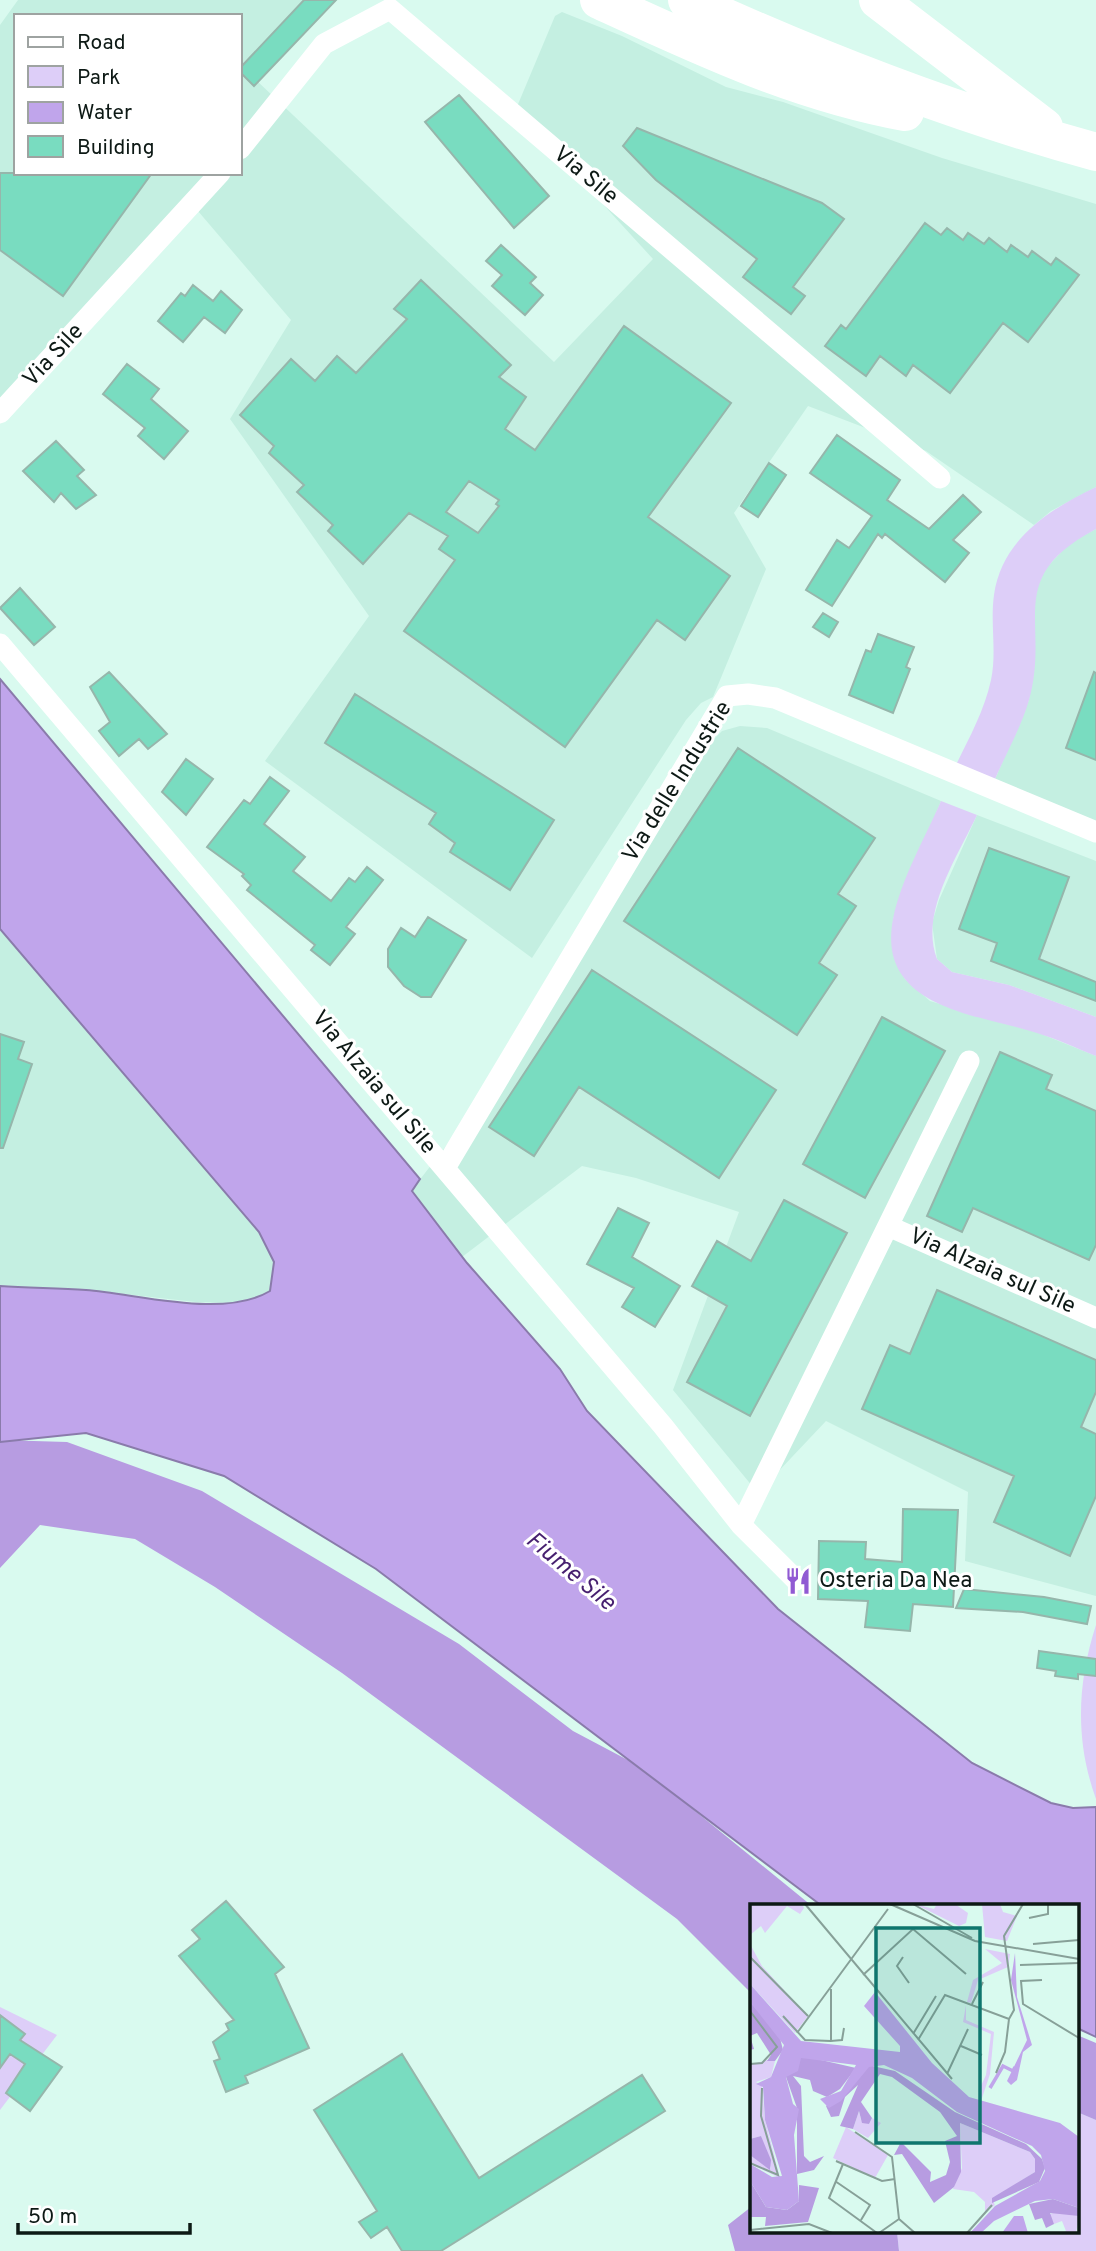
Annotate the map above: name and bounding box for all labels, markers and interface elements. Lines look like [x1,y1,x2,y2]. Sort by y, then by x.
legend [14,14,242,175]
text: Road [77,30,126,57]
text: Park [77,65,120,92]
text: Water [77,100,132,127]
text: Building [77,135,155,162]
street label: Via Sile [546,140,624,212]
street label: Via Sile [17,318,91,394]
street label: Via delle Industrie [617,696,739,868]
street label: Via Alzaia sul Sile [304,1005,442,1161]
street label: Via Alzaia sul Sile [904,1222,1080,1322]
water label: Fiume Sile [519,1526,621,1619]
restaurant icon: Osteria Da Nea [783,1566,813,1596]
place label: Osteria Da Nea [819,1567,972,1596]
inset map [750,1904,1078,2234]
scale bar [18,2192,189,2236]
text: 50 m [28,2204,77,2231]

